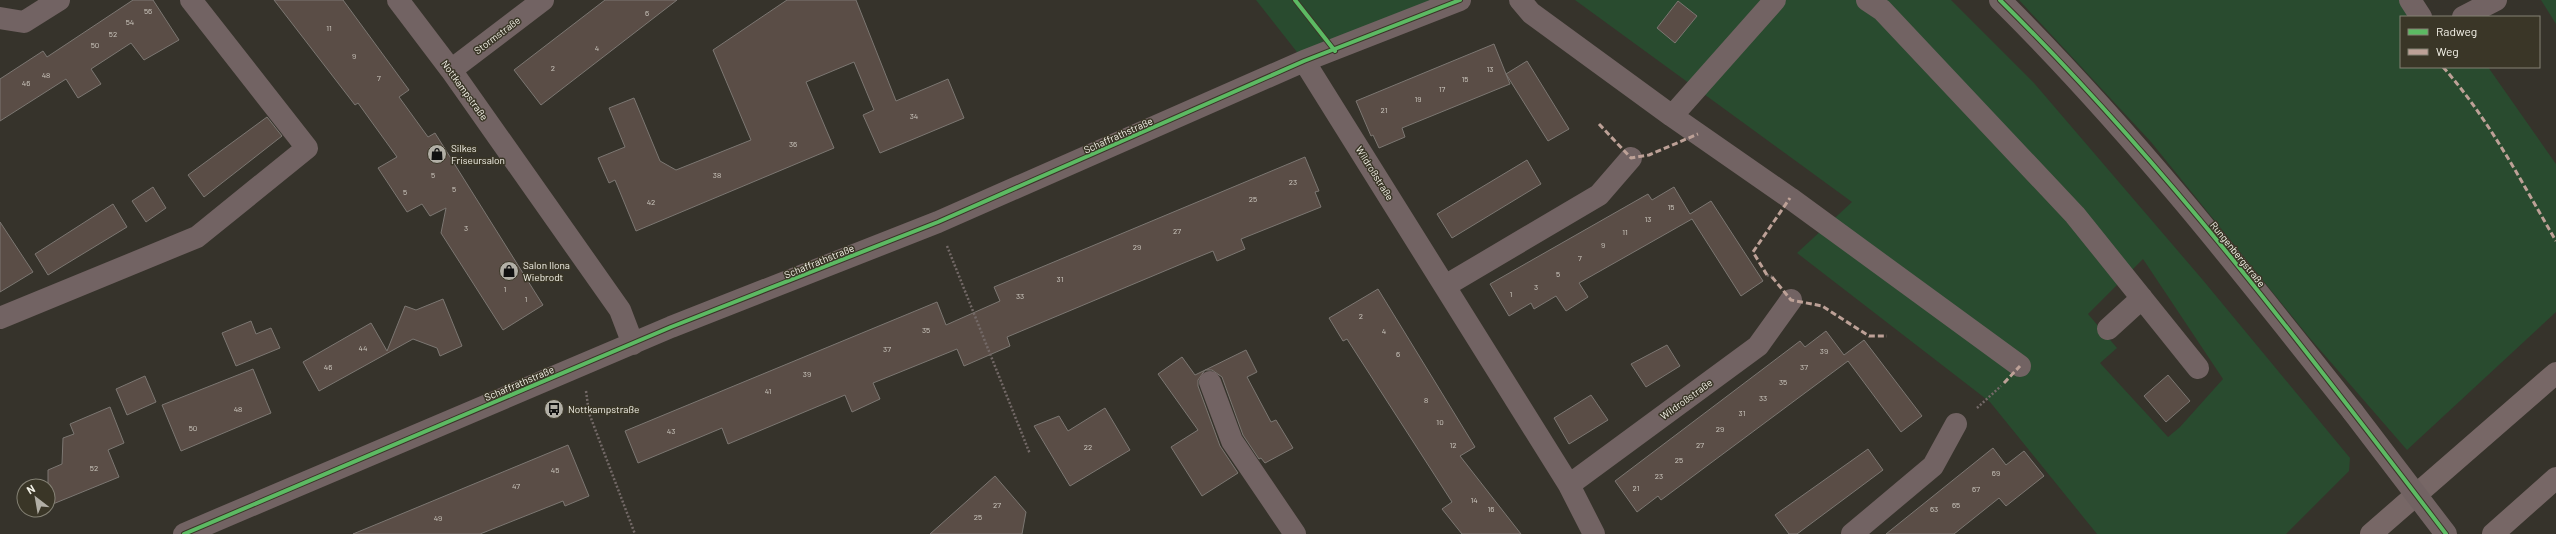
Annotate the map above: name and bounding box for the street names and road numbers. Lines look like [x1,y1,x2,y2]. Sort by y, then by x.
street label: Stormstraße [472,14,522,56]
street label: Nottkampstraße [439,58,491,122]
street label: Schaffrathstraße [1082,114,1154,156]
street label: Wildroßstraße [1354,144,1396,202]
street label: Rungenbergstraße [2208,219,2268,289]
street label: Schaffrathstraße [782,241,856,281]
street label: Schaffrathstraße [482,363,556,403]
street label: Wildroßstraße [1658,376,1714,422]

